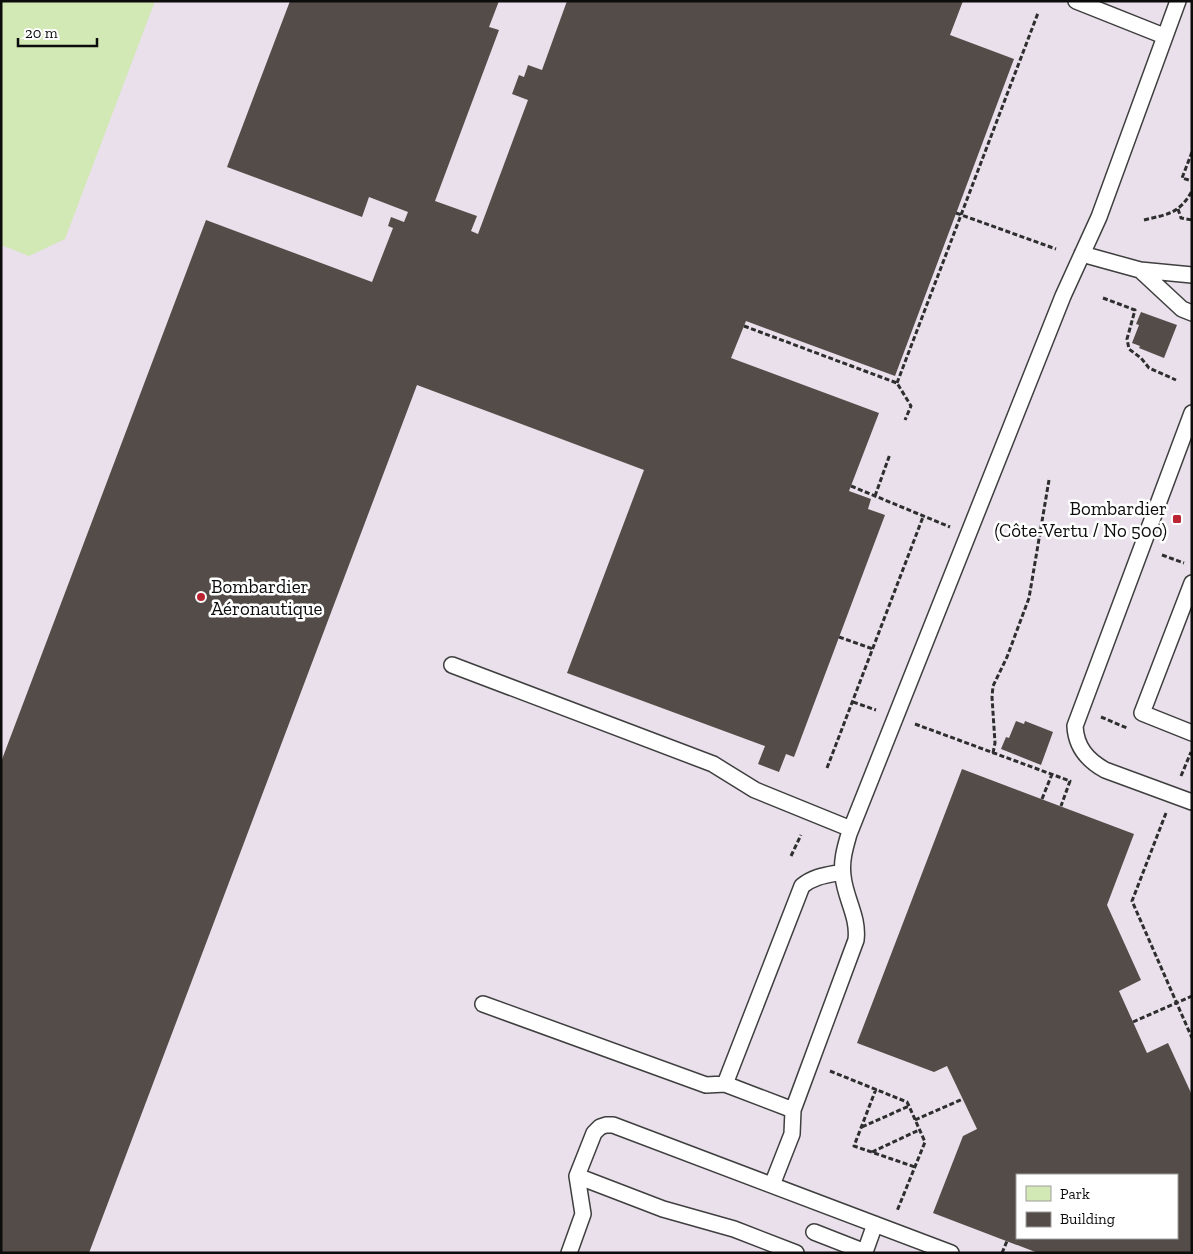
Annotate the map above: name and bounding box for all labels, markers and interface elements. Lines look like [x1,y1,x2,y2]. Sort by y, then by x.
scale bar [18,15,96,47]
text: 20 m [25,24,58,42]
place label: Bombardier (Côte-Vertu / No 500) [995,497,1167,542]
marker: Bombardier (Côte-Vertu / No 500) [1171,513,1183,525]
place label: Bombardier Aéronautique [211,575,323,620]
marker: Bombardier Aéronautique [195,591,207,603]
legend [1016,1174,1178,1239]
text: Park [1060,1185,1090,1203]
text: Building [1060,1210,1115,1228]

